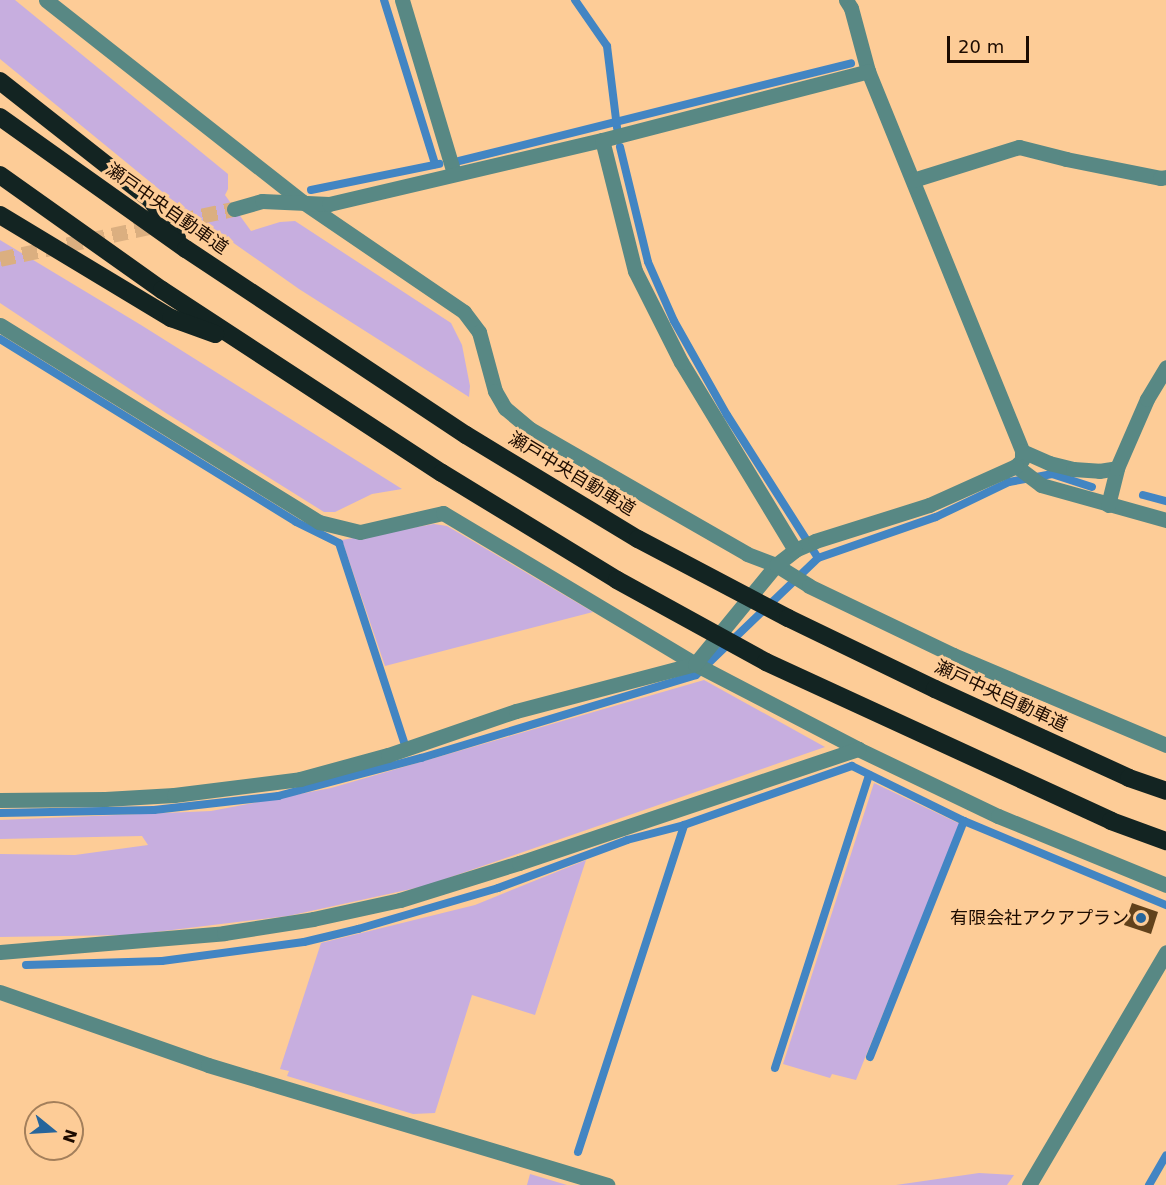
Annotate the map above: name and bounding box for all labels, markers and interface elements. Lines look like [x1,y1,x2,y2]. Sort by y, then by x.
scale bar [950,24,1032,62]
text: 20 m [958,36,1004,57]
street label: 瀬戸中央自動車道 [102,159,232,259]
street label: 瀬戸中央自動車道 [505,428,639,520]
street label: 瀬戸中央自動車道 [931,656,1071,736]
place label: 有限会社アクアプラン [949,907,1129,929]
marker: 有限会社アクアプラン [1134,911,1148,925]
north arrow [24,1101,84,1161]
text: N [59,1127,81,1145]

